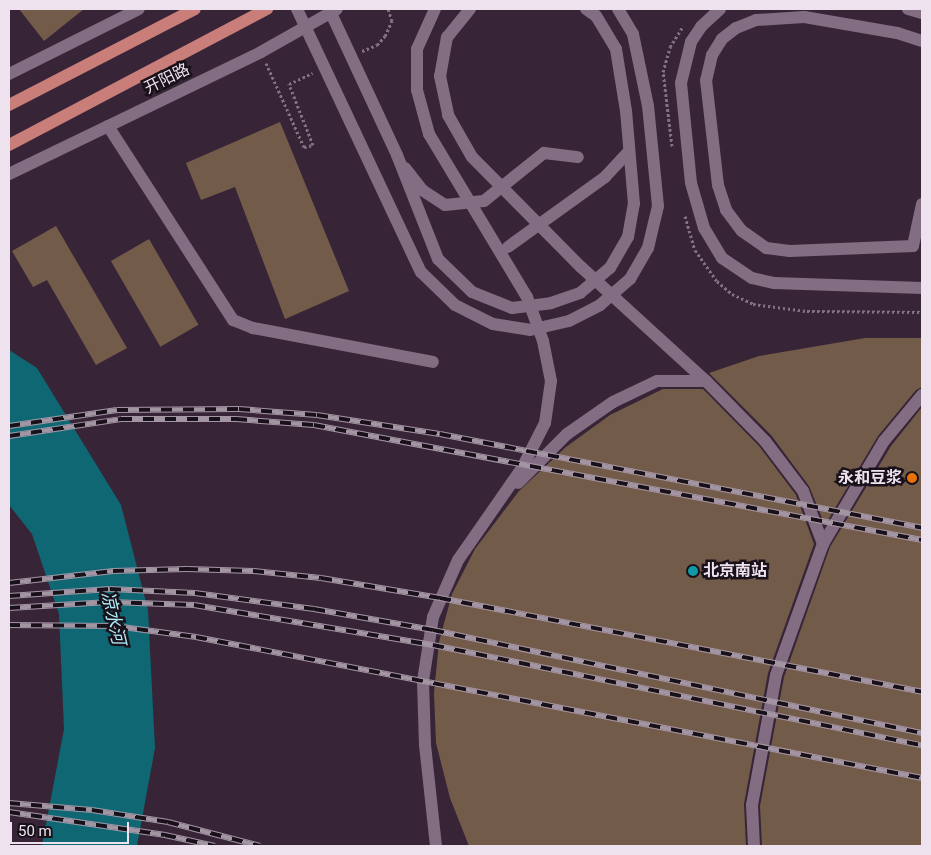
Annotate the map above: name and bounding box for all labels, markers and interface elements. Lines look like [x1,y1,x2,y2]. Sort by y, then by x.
street label: 开阳路 [141,60,193,98]
place label: 永和豆浆 [838,468,902,488]
marker: 永和豆浆 [906,472,918,484]
place label: 北京南站 [703,561,767,581]
marker: 北京南站 [687,565,699,577]
water label: 凉水河 [96,589,130,647]
scale bar [12,812,131,844]
text: 50 m [18,822,52,840]

